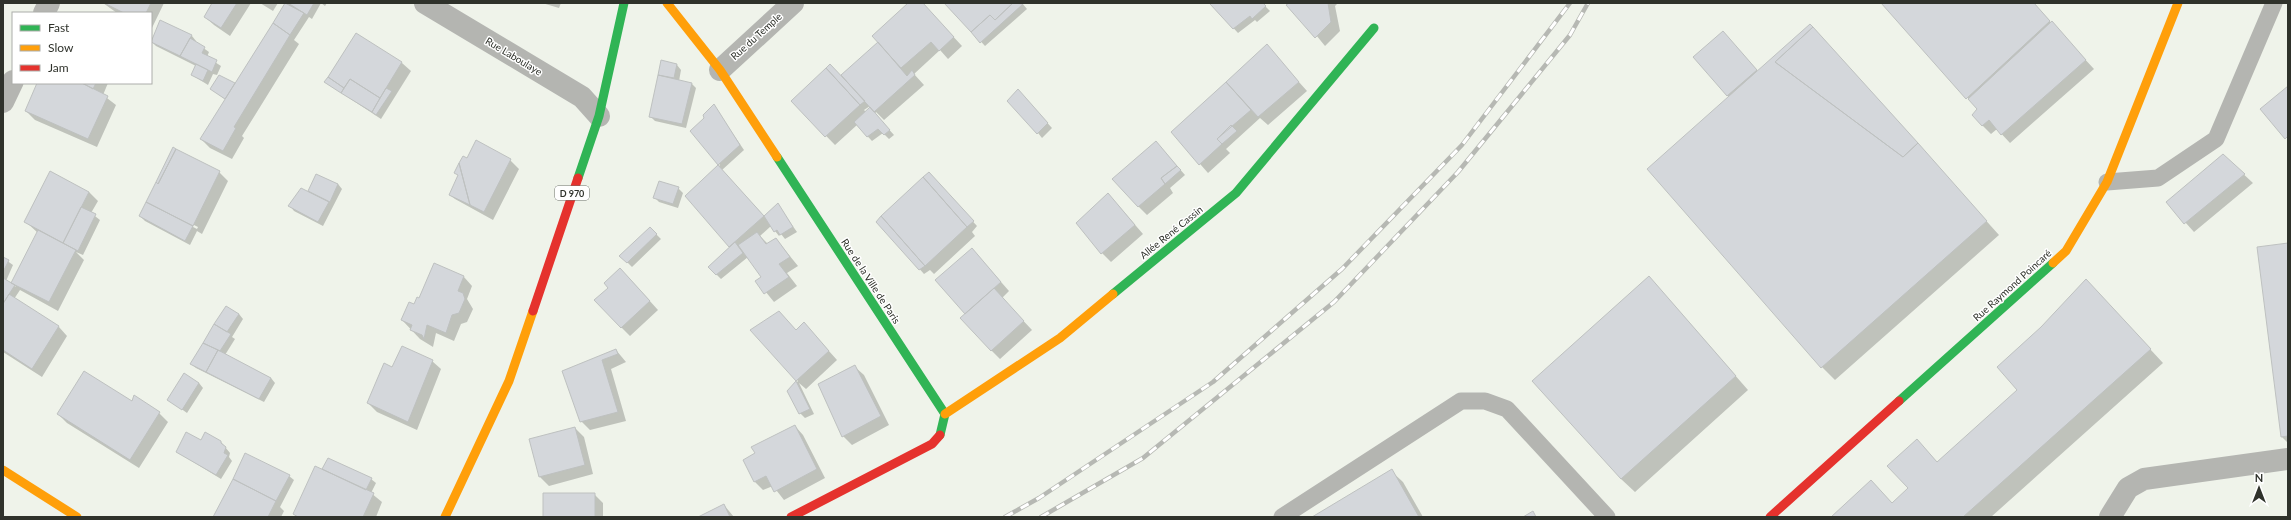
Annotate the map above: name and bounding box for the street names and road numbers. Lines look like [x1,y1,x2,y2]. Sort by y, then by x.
street label: Rue du Temple [728,10,784,62]
street label: Rue Laboulaye [484,34,544,78]
road number: D 970 [555,186,589,200]
street label: Allée René Cassin [1137,203,1205,261]
street label: Rue de la Ville de Paris [839,236,903,326]
street label: Rue Raymond Poincaré [1970,247,2054,323]

